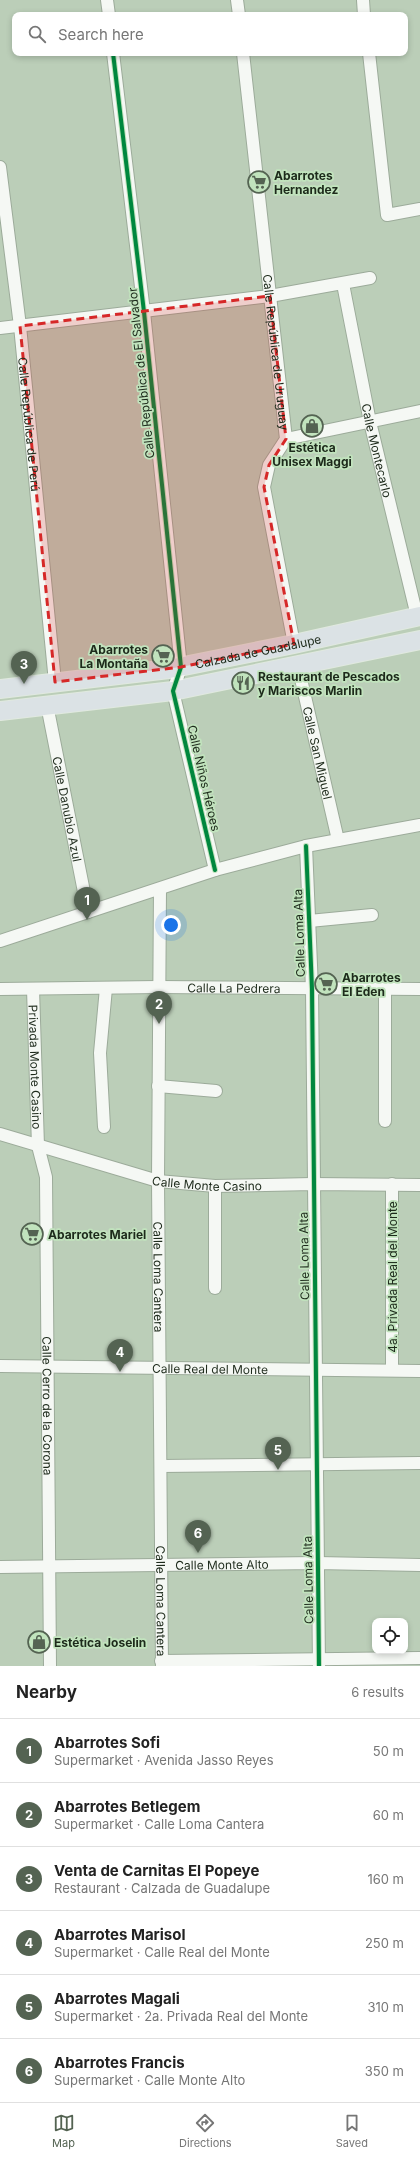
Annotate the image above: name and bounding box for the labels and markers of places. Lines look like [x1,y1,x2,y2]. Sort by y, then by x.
place label: Abarrotes Hernandez [274,168,338,197]
supermarket icon: Abarrotes Hernandez [246,169,272,195]
shop icon: Estética Unisex Maggi [299,413,325,439]
place label: Estética Unisex Maggi [272,440,352,469]
place label: Abarrotes La Montaña [80,642,148,671]
supermarket icon: Abarrotes La Montaña [150,643,176,669]
pin: 3 [11,651,37,684]
place label: Restaurant de Pescados y Mariscos Marlin [258,669,400,698]
restaurant icon: Restaurant de Pescados y Mariscos Marlin [230,670,256,696]
pin: 1 [74,887,100,920]
place label: Abarrotes El Eden [342,970,401,999]
supermarket icon: Abarrotes El Eden [313,971,339,997]
pin: 2 [146,991,172,1024]
supermarket icon: Abarrotes Mariel [19,1221,45,1247]
place label: Abarrotes Mariel [48,1227,146,1242]
pin: 4 [107,1339,133,1372]
pin: 5 [265,1437,291,1470]
pin: 6 [185,1520,211,1553]
shop icon: Estética Joselin [26,1629,52,1655]
place label: Estética Joselin [54,1635,146,1650]

